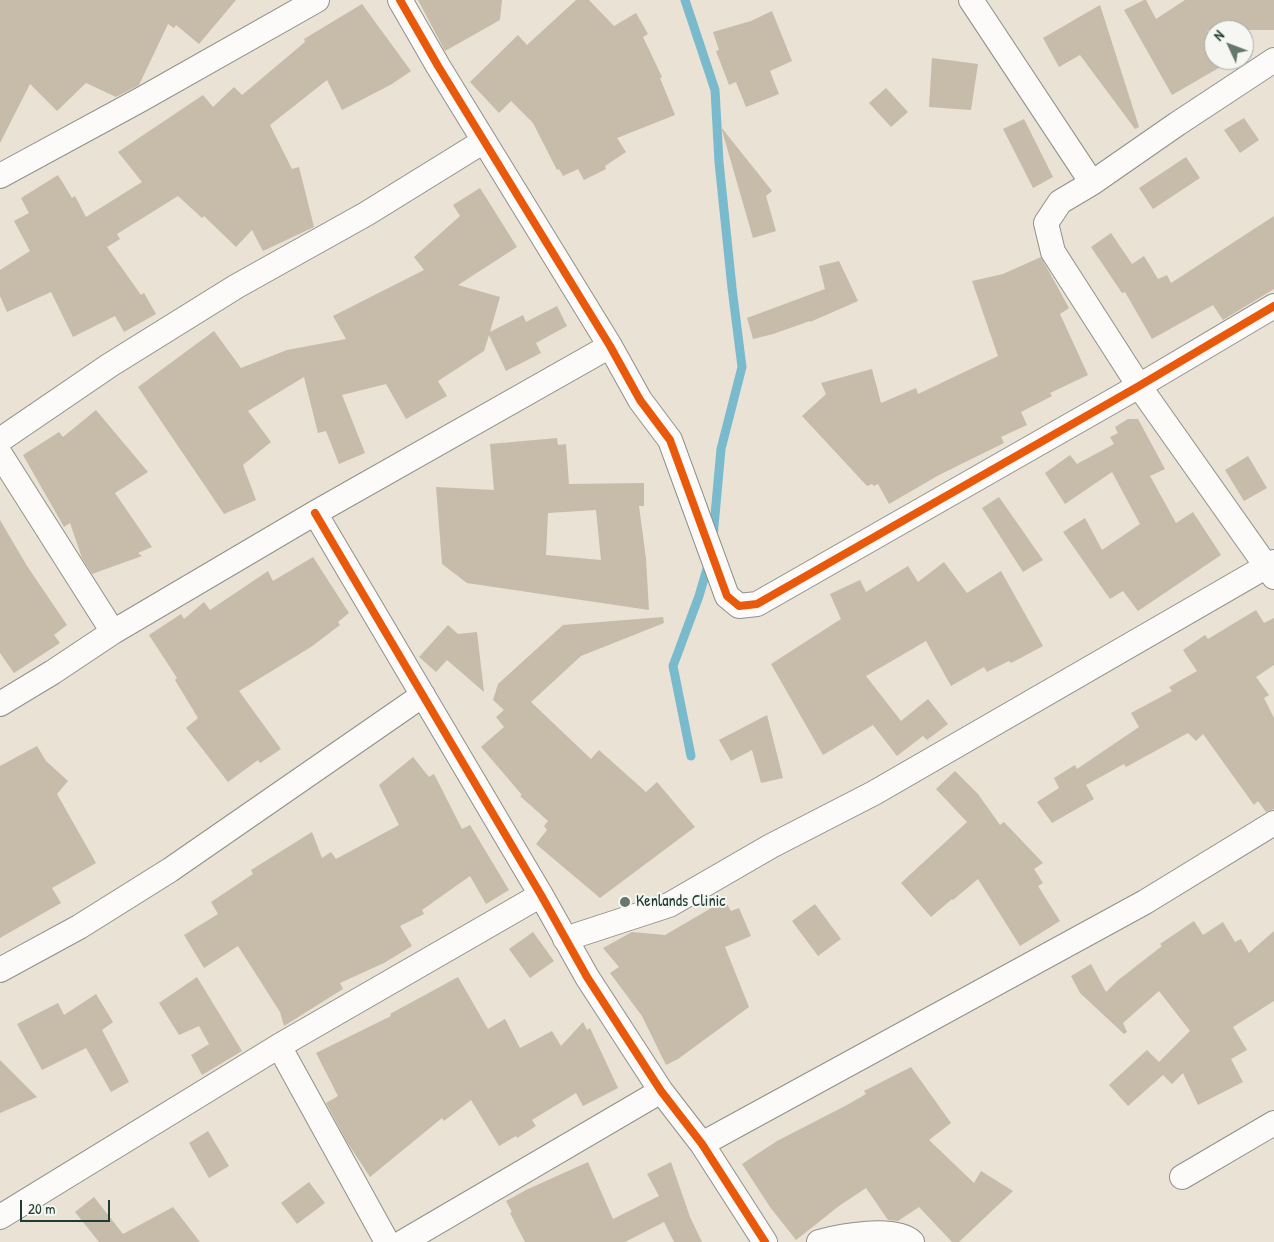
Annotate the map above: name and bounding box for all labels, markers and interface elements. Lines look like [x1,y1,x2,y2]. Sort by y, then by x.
north arrow [1204,20,1254,70]
text: N [1209,26,1228,44]
place label: Kenlands Clinic [636,892,725,912]
marker: Kenlands Clinic [618,895,632,909]
scale bar [22,1190,112,1222]
text: 20 m [28,1198,55,1219]

